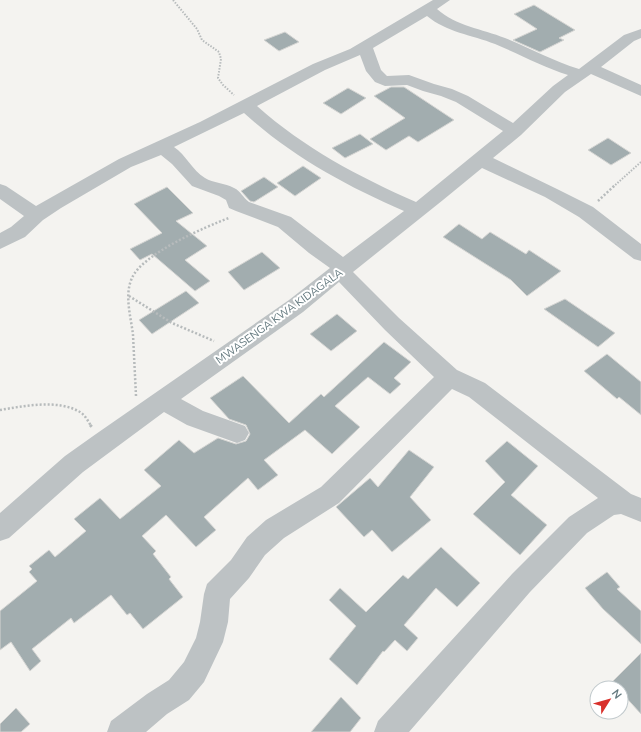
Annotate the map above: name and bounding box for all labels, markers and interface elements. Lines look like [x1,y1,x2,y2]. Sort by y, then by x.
street label: MWASENGA KWA KIDAGALA [213,265,346,368]
north arrow [589,680,629,720]
text: N [608,686,625,702]

